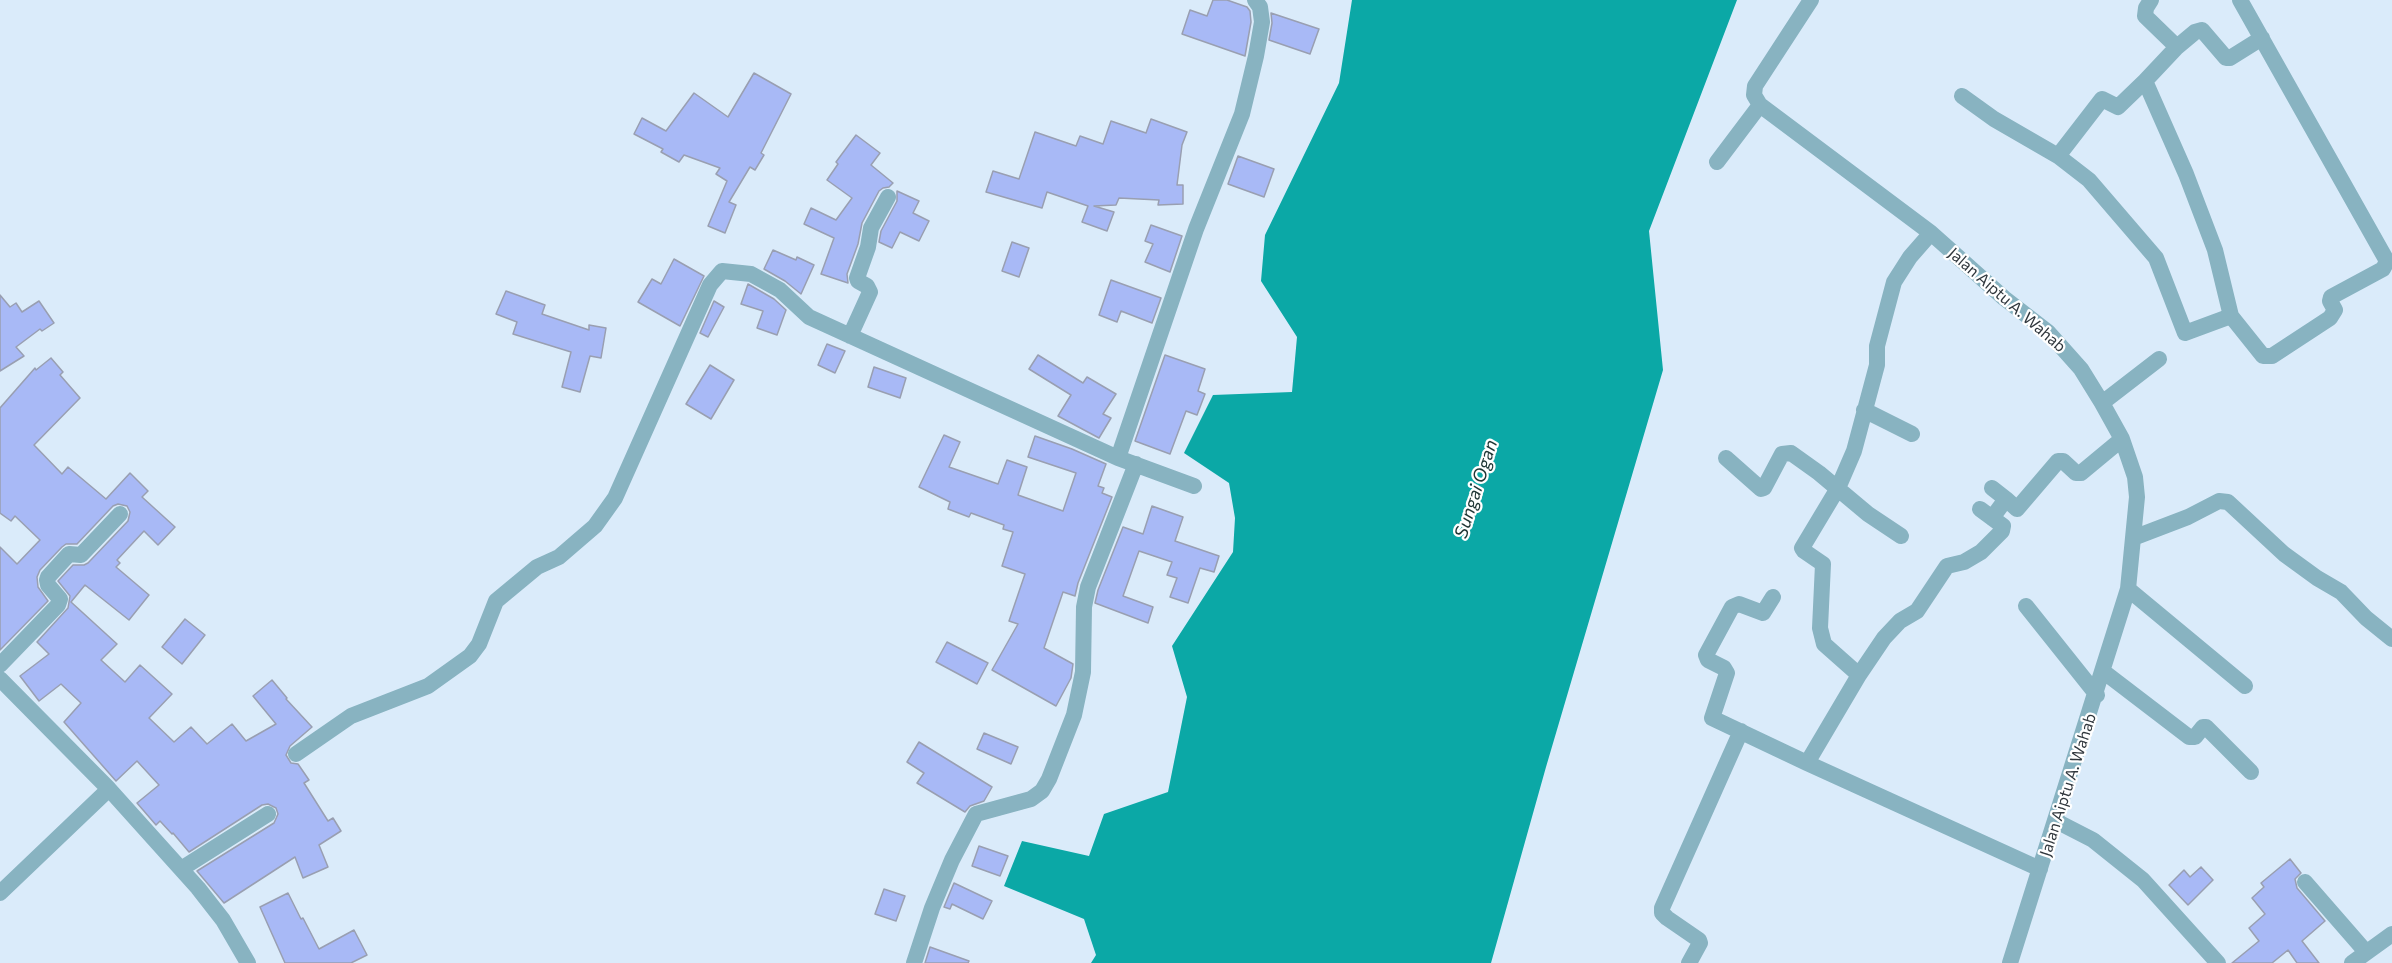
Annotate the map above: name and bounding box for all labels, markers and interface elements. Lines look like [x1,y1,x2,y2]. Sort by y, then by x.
street label: Jalan Aiptu A. Wahab [1944,244,2070,356]
water label: Sungai Ogan [1450,437,1502,541]
street label: Jalan Aiptu A. Wahab [2036,711,2100,859]

